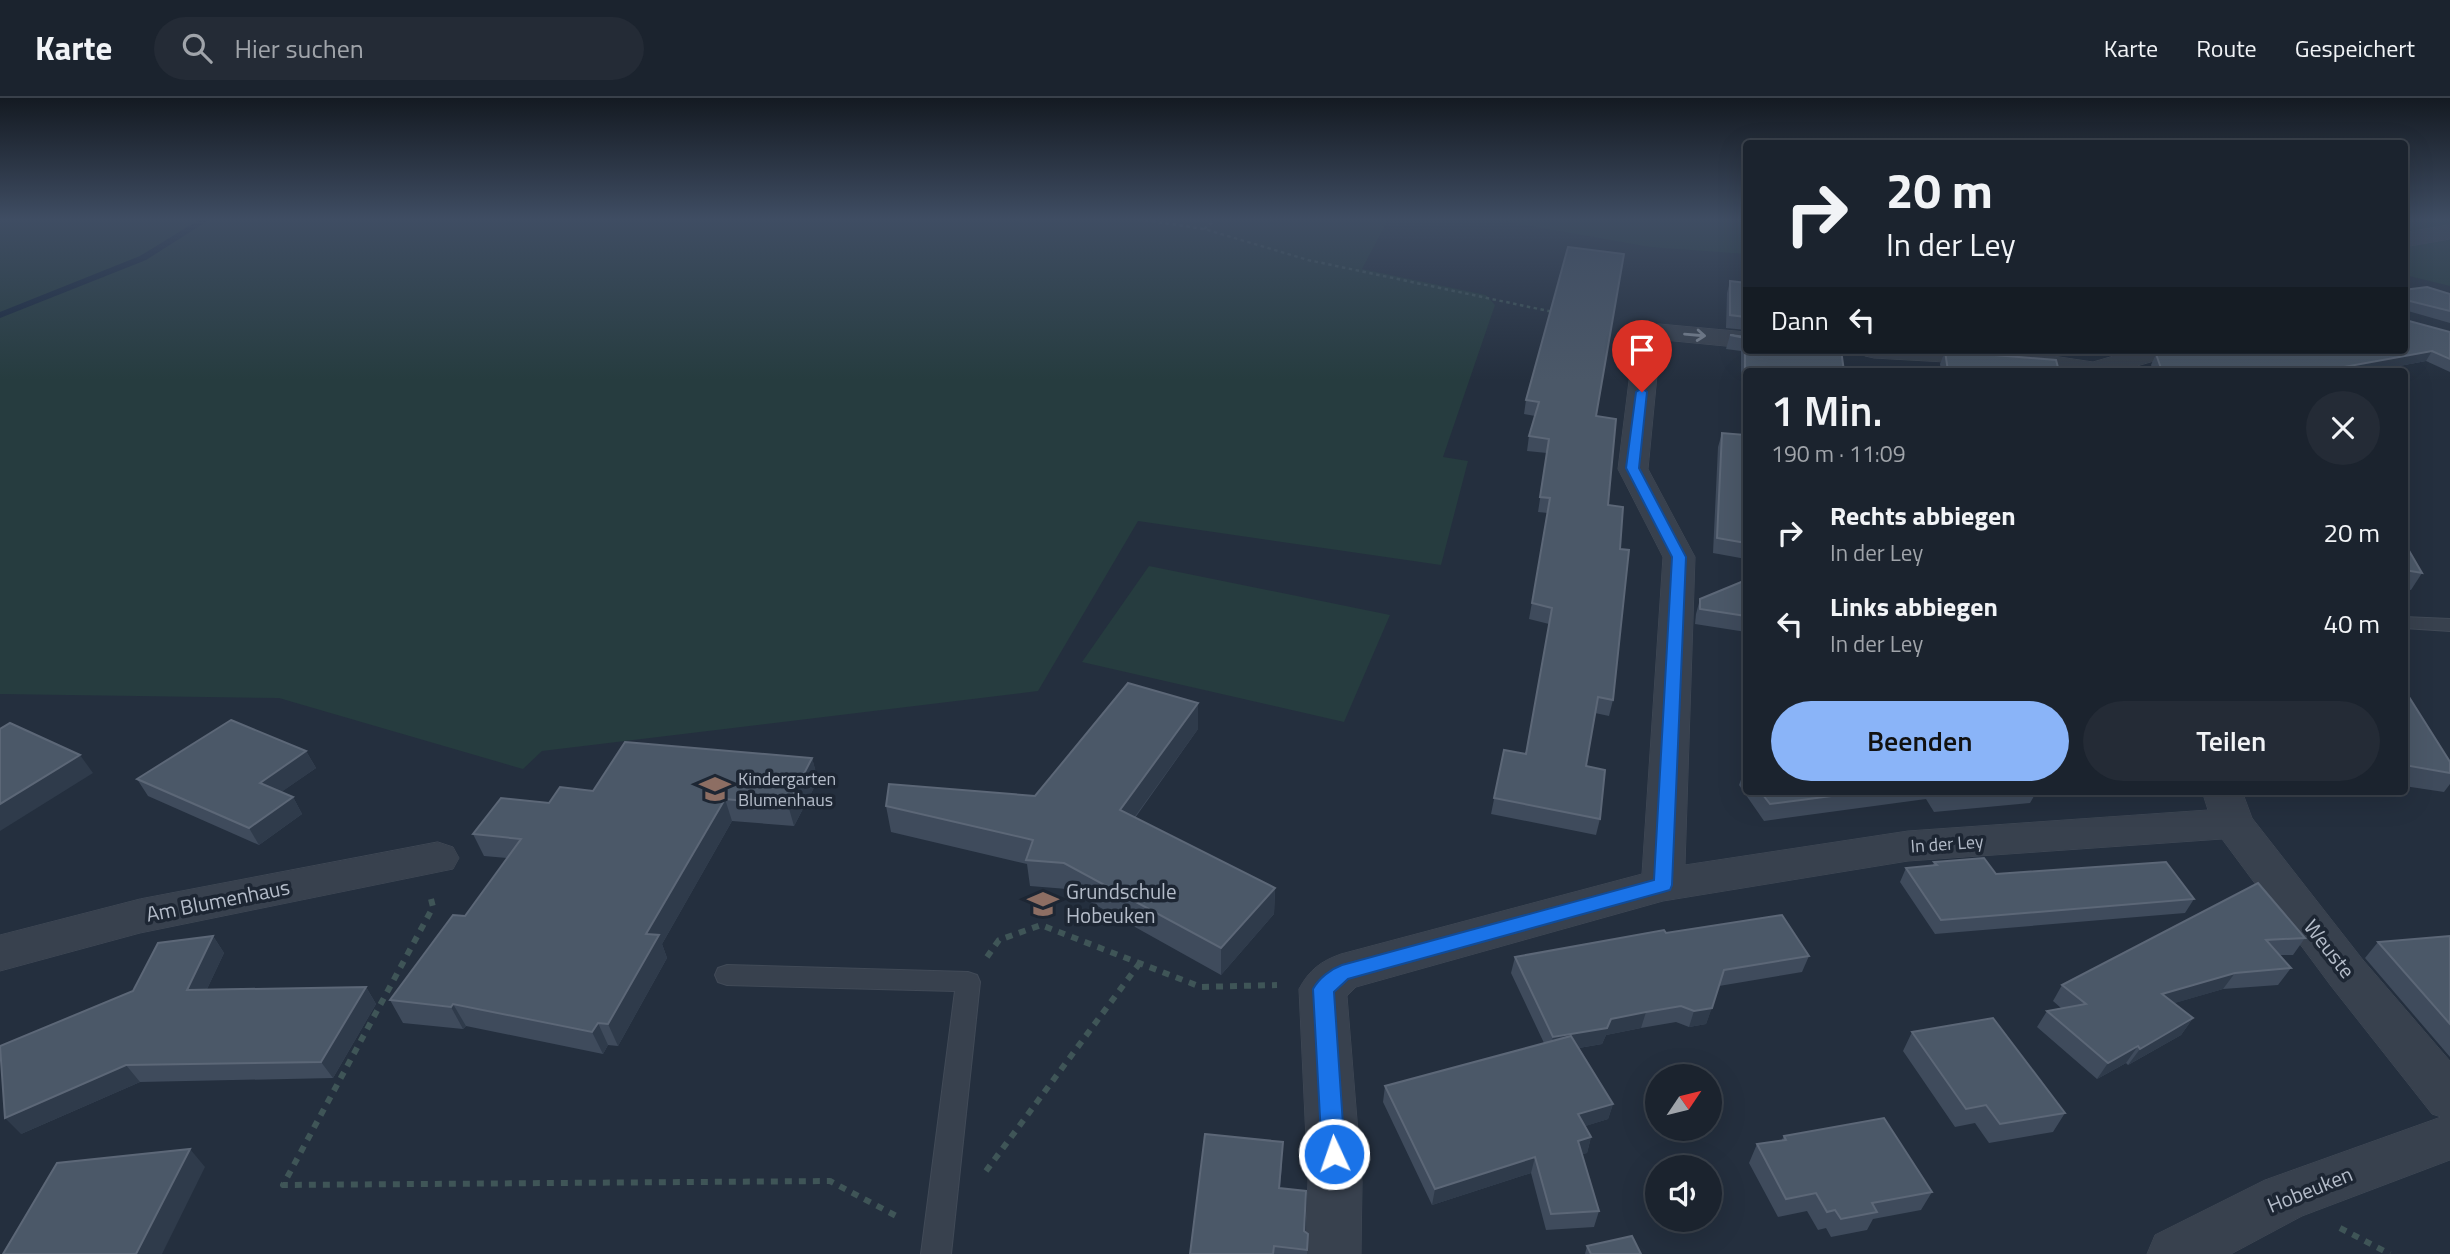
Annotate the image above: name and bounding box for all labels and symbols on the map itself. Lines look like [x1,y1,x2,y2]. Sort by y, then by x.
pin [1612,320,1672,392]
one-way arrow [1683,329,1706,342]
place label: Kindergarten Blumenhaus [738,765,836,813]
school or university icon: Kindergarten Blumenhaus [698,772,732,806]
street label: In der Ley [1910,827,1985,860]
street label: Am Blumenhaus [143,870,292,930]
place label: Grundschule Hobeuken [1066,875,1177,931]
school or university icon: Grundschule Hobeuken [1026,887,1060,921]
street label: Weuste [2296,912,2363,985]
north arrow [1645,1064,1722,1141]
position arrow [1297,1117,1371,1191]
street label: Hobeuken [2262,1157,2357,1221]

